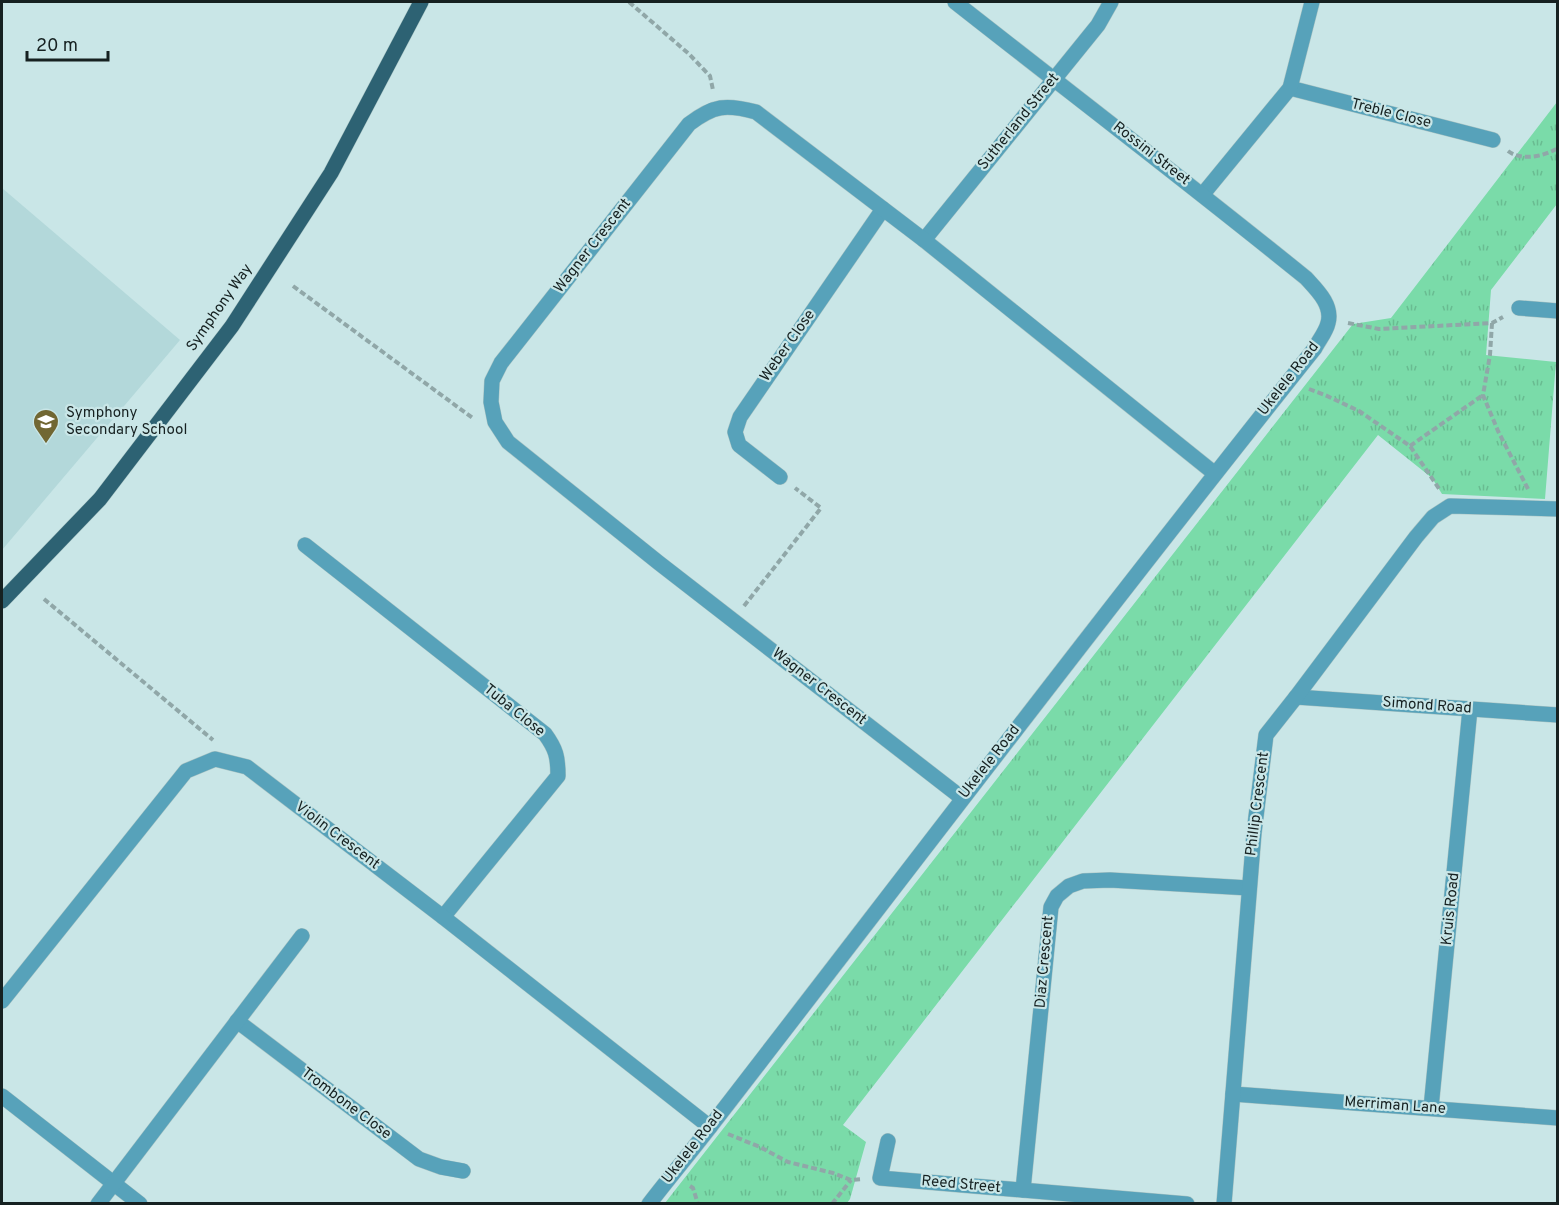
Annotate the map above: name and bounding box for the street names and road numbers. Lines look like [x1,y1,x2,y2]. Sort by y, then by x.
street label: Sutherland Street [974,70,1064,174]
street label: Treble Close [1349,95,1433,133]
street label: Rossini Street [1109,118,1193,190]
street label: Wagner Crescent [550,195,636,297]
street label: Symphony Way [183,260,257,356]
street label: Weber Close [756,306,820,386]
street label: Ukelele Road [1254,338,1324,420]
street label: Wagner Crescent [768,644,870,730]
street label: Tuba Close [479,680,549,742]
street label: Simond Road [1382,693,1472,719]
street label: Ukelele Road [955,721,1025,803]
street label: Phillip Crescent [1242,751,1274,857]
street label: Violin Crescent [291,798,383,874]
street label: Kruis Road [1438,872,1464,946]
street label: Diaz Crescent [1031,915,1059,1009]
street label: Trombone Close [297,1064,395,1144]
street label: Merriman Lane [1344,1093,1446,1119]
street label: Ukelele Road [658,1106,728,1188]
street label: Reed Street [921,1172,1001,1198]

